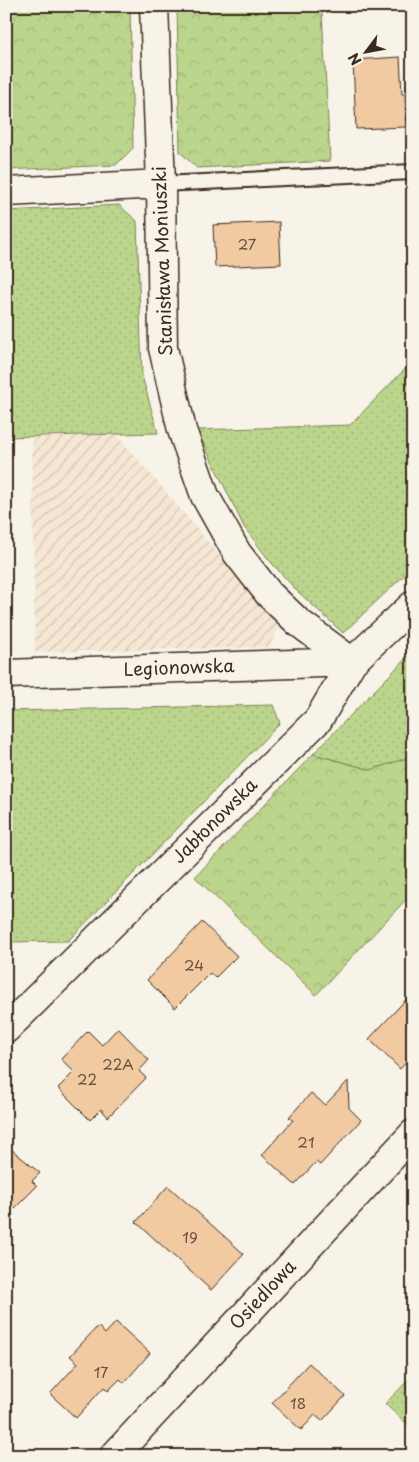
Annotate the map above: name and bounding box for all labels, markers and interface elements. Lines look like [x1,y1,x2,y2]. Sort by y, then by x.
north arrow [342,28,392,78]
text: N [343,49,366,69]
street label: Stanisława Moniuszki [145,166,178,356]
house number: 27 [238,232,257,255]
street label: Legionowska [123,651,236,682]
street label: Jabłonowska [165,771,263,869]
house number: 24 [184,953,204,976]
house number: 22A [102,1052,134,1075]
house number: 22 [77,1067,97,1090]
house number: 21 [297,1130,315,1153]
house number: 19 [182,1225,198,1248]
street label: Osiedlowa [222,1253,301,1335]
house number: 17 [94,1360,108,1383]
house number: 18 [290,1391,306,1414]

